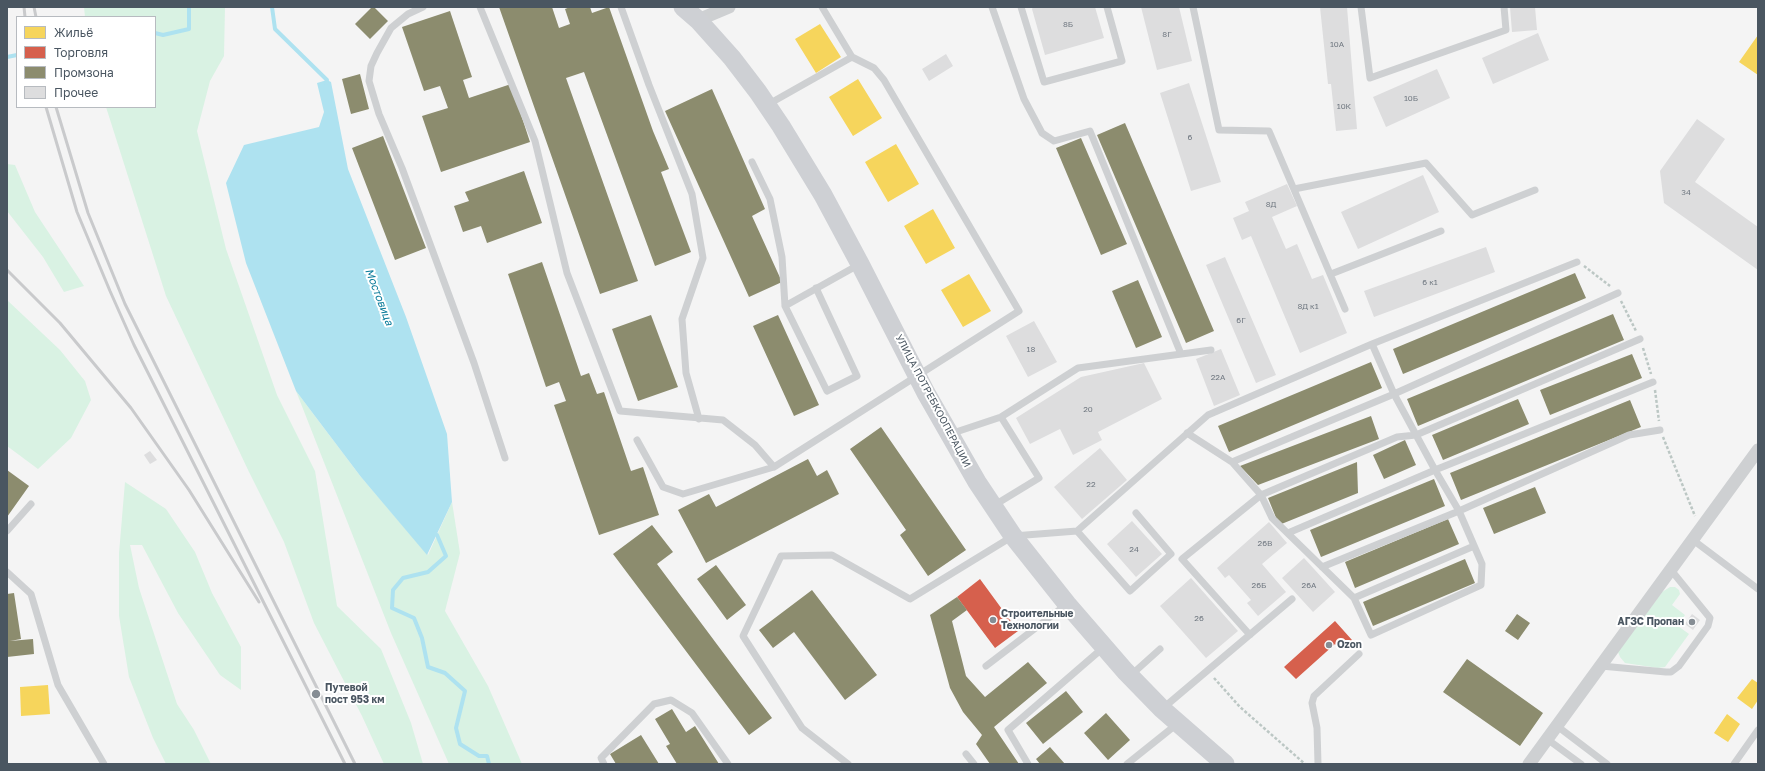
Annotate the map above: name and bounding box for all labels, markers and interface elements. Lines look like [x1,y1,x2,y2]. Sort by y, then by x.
legend [16,16,156,108]
house number: 8Б [1063,19,1073,29]
text: Жильё [54,25,93,40]
house number: 8Г [1162,29,1172,39]
house number: 10А [1330,39,1344,49]
text: Торговля [54,45,108,60]
text: Промзона [54,65,114,80]
text: Прочее [54,85,98,100]
house number: 10Б [1404,93,1418,103]
house number: 10К [1337,101,1351,111]
house number: 6 [1188,132,1192,142]
house number: 34 [1681,187,1691,197]
house number: 8Д [1266,199,1276,209]
water label: Мостовица [362,267,396,327]
house number: 6 к1 [1422,277,1438,287]
house number: 8Д к1 [1297,301,1319,311]
house number: 6Г [1236,315,1246,325]
street label: УЛИЦА ПОТРЕБКООПЕРАЦИИ [893,333,973,469]
house number: 18 [1027,344,1035,354]
house number: 22А [1211,372,1225,382]
house number: 20 [1083,404,1093,414]
house number: 22 [1086,479,1096,489]
house number: 26В [1258,538,1272,548]
house number: 24 [1129,544,1139,554]
house number: 26Б [1252,580,1266,590]
house number: 26А [1302,580,1316,590]
place label: Строительные Технологии [1001,608,1074,632]
house number: 26 [1194,613,1204,623]
marker: Строительные Технологии [988,615,998,625]
place label: АГЗС Пропан [1618,616,1684,628]
marker: АГЗС Пропан [1687,617,1697,627]
place label: Ozon [1337,639,1362,651]
marker: Ozon [1324,640,1334,650]
place label: Путевой пост 953 км [325,682,384,706]
marker: Путевой пост 953 км [310,688,322,700]

